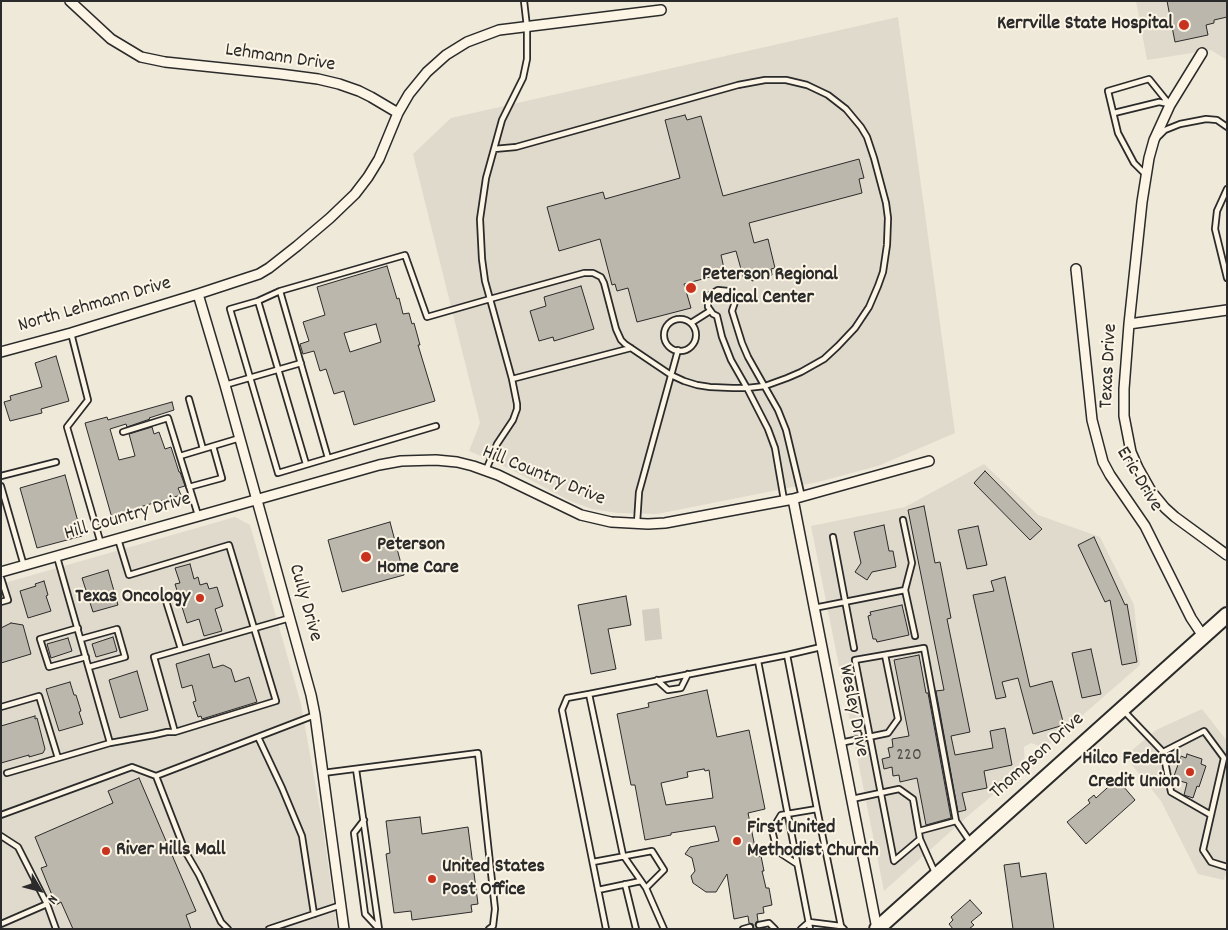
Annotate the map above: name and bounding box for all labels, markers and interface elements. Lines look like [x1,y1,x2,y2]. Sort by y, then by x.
place label: Kerrville State Hospital [997,13,1173,37]
marker: Kerrville State Hospital [1177,18,1191,32]
street label: Lehmann Drive [223,39,337,79]
place label: Peterson Regional Medical Center [702,264,838,311]
street label: North Lehmann Drive [16,273,174,339]
marker: Peterson Regional Medical Center [684,281,698,295]
street label: Texas Drive [1096,323,1124,409]
street label: Hill Country Drive [478,441,608,513]
street label: Eric Drive [1109,443,1167,517]
street label: Hill Country Drive [62,488,194,548]
place label: Peterson Home Care [377,534,459,581]
marker: Peterson Home Care [359,550,373,564]
street label: Cully Drive [282,562,326,644]
place label: Texas Oncology [75,586,190,610]
marker: Texas Oncology [194,592,206,604]
street label: Wesley Drive [831,663,873,759]
street label: Thompson Drive [986,708,1090,806]
house number: 220 [896,746,922,768]
place label: Hilco Federal Credit Union [1082,748,1180,795]
marker: Hilco Federal Credit Union [1184,766,1196,778]
place label: First United Methodist Church [747,817,879,864]
marker: First United Methodist Church [731,835,743,847]
place label: River Hills Mall [116,839,226,863]
marker: River Hills Mall [100,845,112,857]
place label: United States Post Office [442,856,545,903]
north arrow [15,865,65,915]
marker: United States Post Office [426,873,438,885]
text: N [42,890,62,908]

